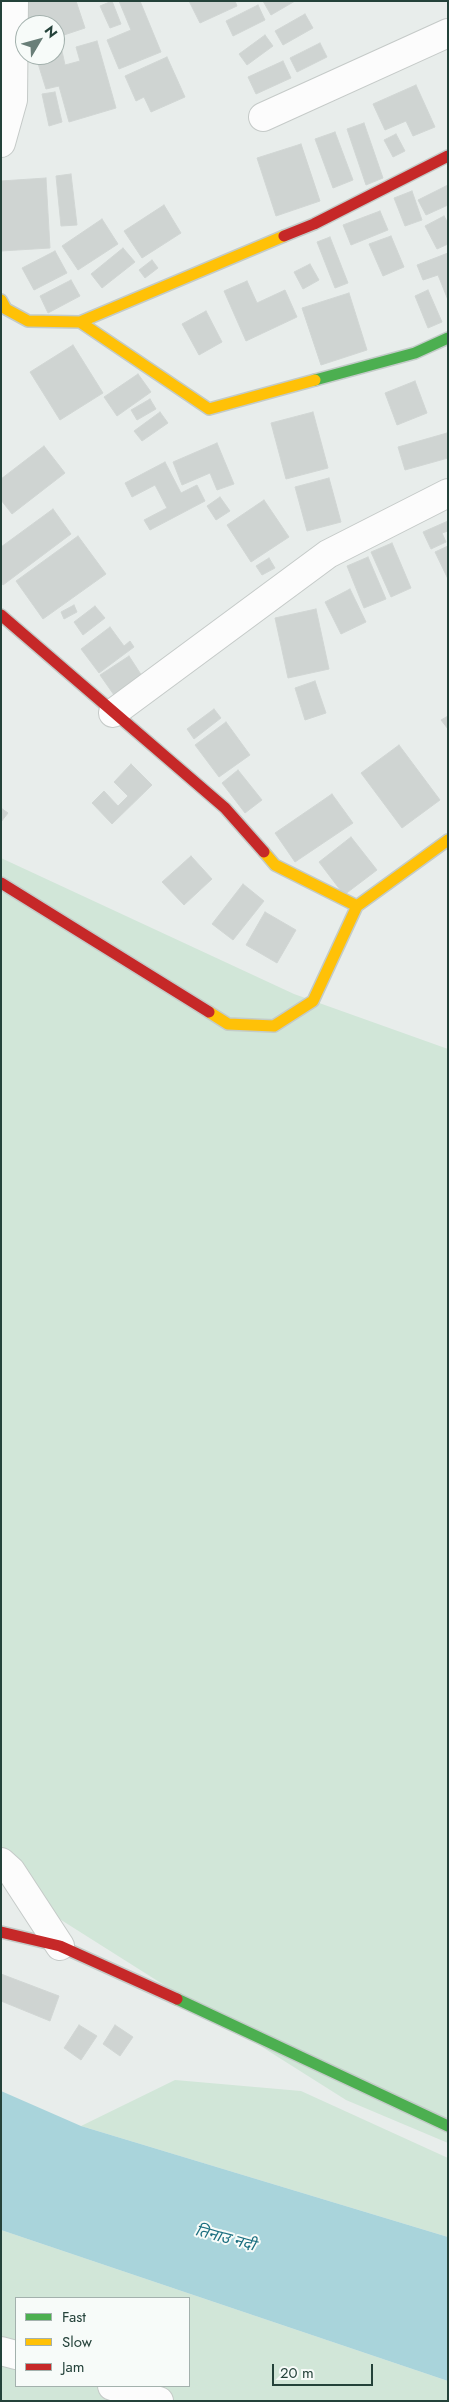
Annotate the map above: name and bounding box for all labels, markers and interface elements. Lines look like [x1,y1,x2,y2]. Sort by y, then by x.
north arrow [15,15,65,65]
text: N [40,21,63,42]
water label: तिनाउ नदी [193,2222,257,2256]
legend [15,2297,190,2387]
text: Fast [62,2306,86,2328]
text: Slow [62,2331,92,2353]
scale bar [274,2354,375,2386]
text: Jam [62,2356,85,2378]
text: 20 m [280,2362,314,2384]

